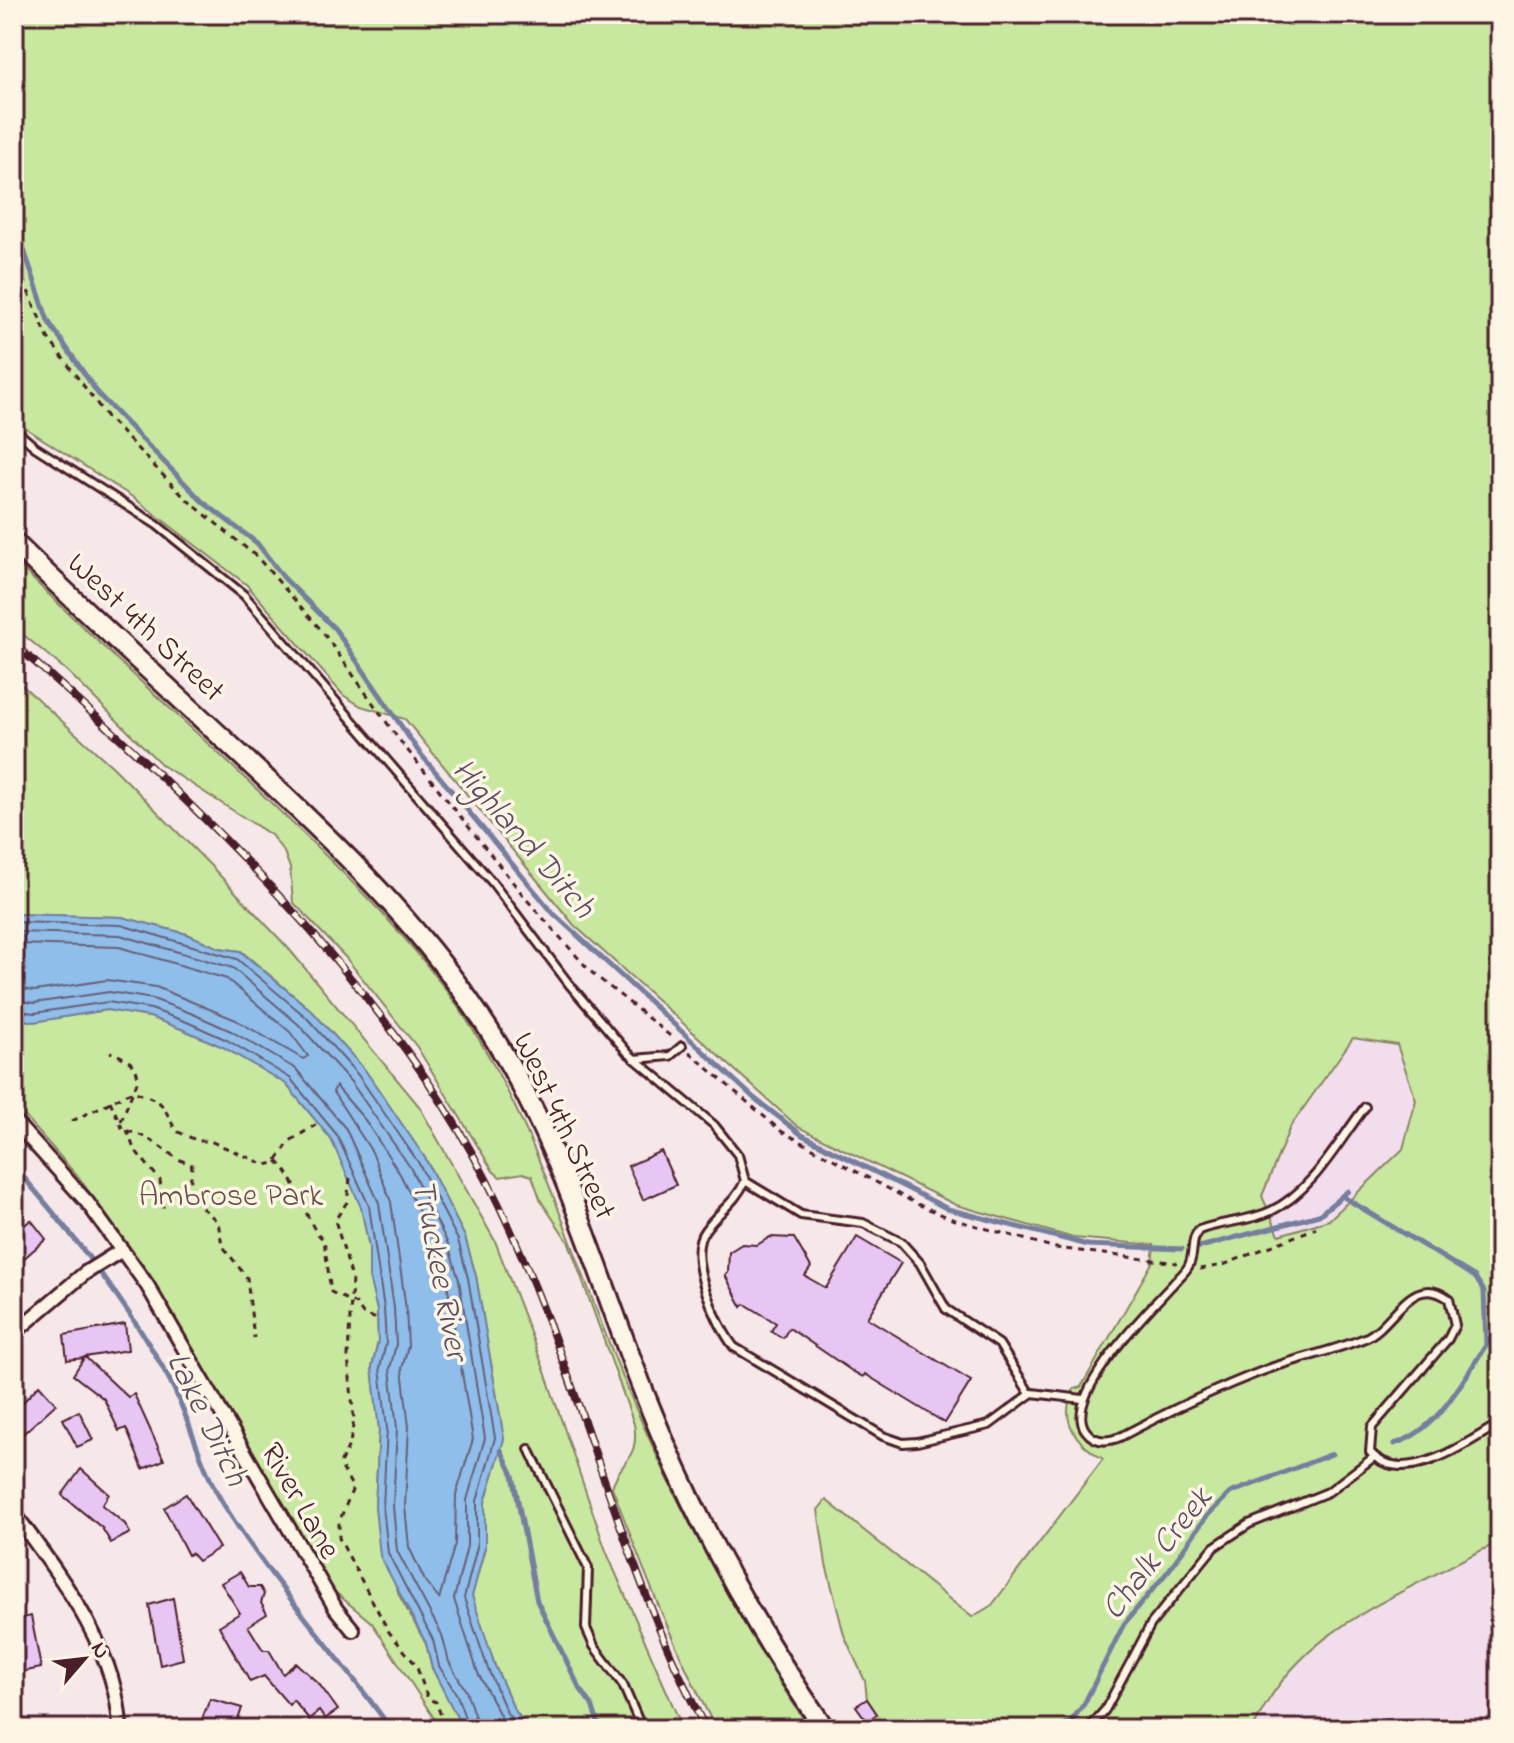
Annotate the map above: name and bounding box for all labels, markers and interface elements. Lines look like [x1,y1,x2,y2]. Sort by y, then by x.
street label: West 4th Street [55,543,235,715]
water label: Highland Ditch [438,748,606,931]
street label: West 4th Street [499,1025,627,1228]
park label: Ambrose Park [139,1174,324,1221]
water label: Truckee River [396,1175,481,1369]
water label: Lake Ditch [152,1344,260,1496]
street label: River Lane [247,1434,352,1570]
water label: Chalk Creek [1090,1476,1227,1632]
north arrow [44,1619,124,1699]
text: N [81,1637,117,1665]

